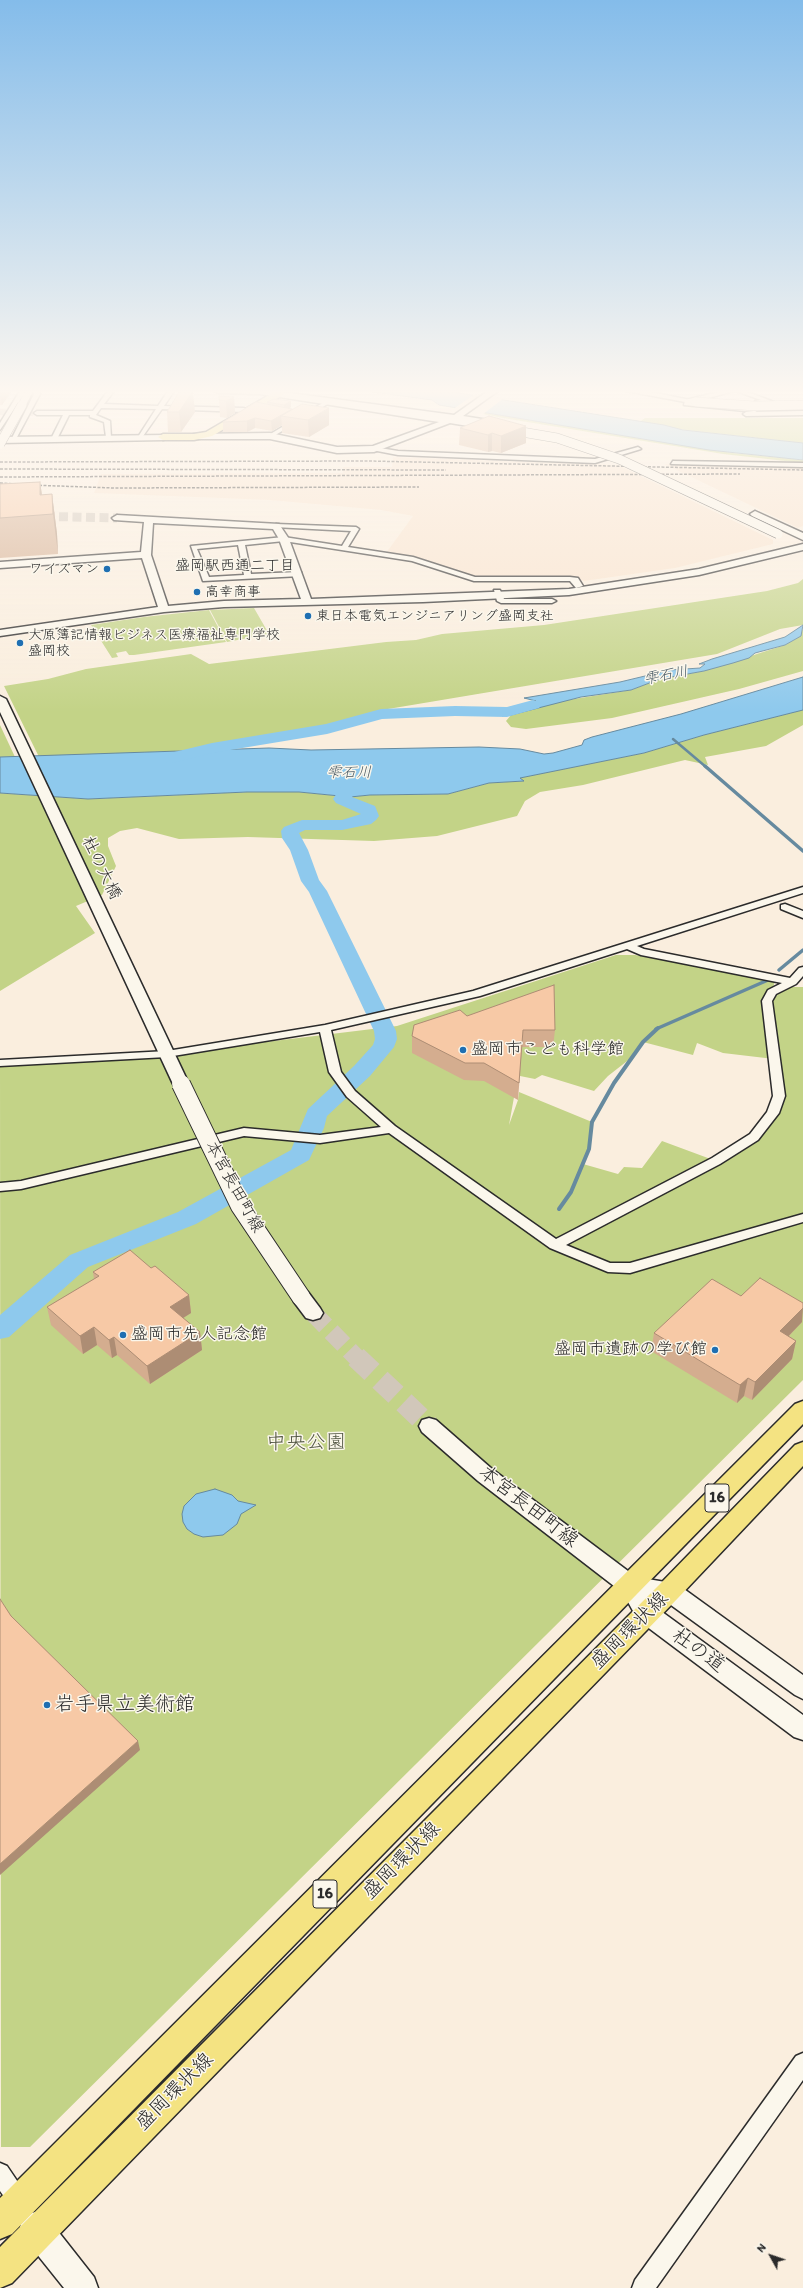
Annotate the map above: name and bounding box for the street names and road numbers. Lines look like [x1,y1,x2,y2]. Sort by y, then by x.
street label: 杜の大橋 [77,833,125,903]
street label: 本宮長田町線 [200,1137,268,1237]
street label: 本宮長田町線 [473,1461,583,1553]
road number: 16 [705,1484,729,1512]
street label: 盛岡環状線 [586,1587,674,1675]
street label: 杜の道 [667,1624,729,1678]
street label: 盛岡環状線 [358,1817,446,1905]
road number: 16 [313,1880,337,1908]
street label: 盛岡環状線 [131,2048,219,2136]

